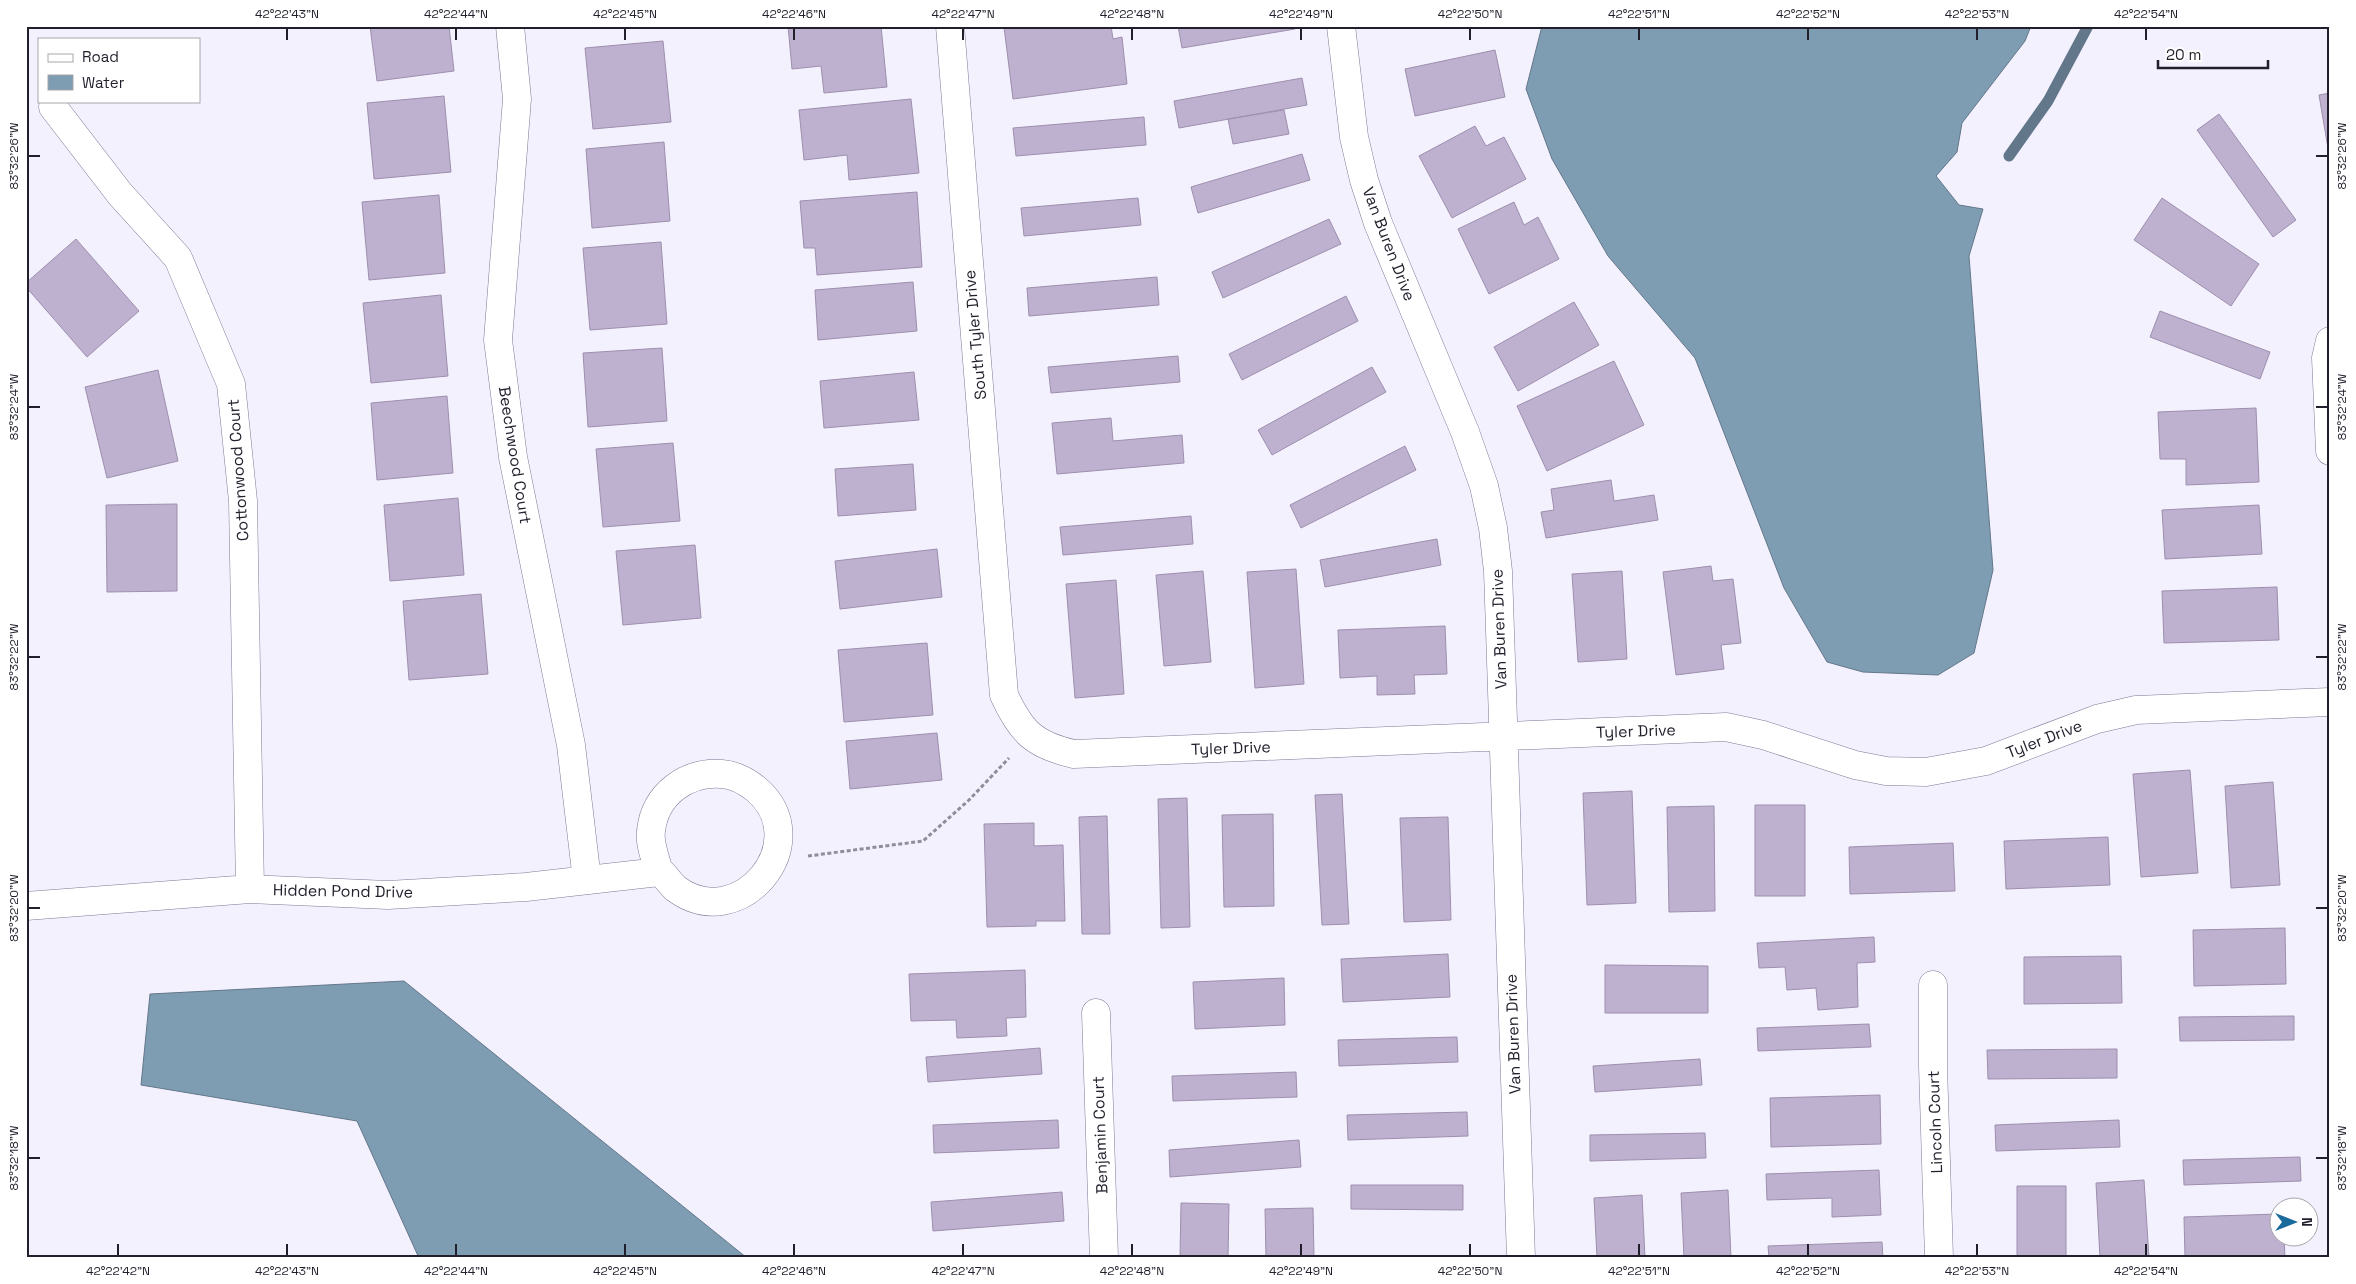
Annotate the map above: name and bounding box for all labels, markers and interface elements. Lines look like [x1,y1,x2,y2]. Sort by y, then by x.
text: 42°22'43"N [255,6,319,22]
text: 42°22'44"N [424,6,488,22]
text: 42°22'45"N [593,6,657,22]
text: 42°22'46"N [762,6,826,22]
text: 42°22'47"N [931,6,995,22]
text: 42°22'48"N [1100,6,1164,22]
text: 42°22'49"N [1269,6,1333,22]
text: 42°22'50"N [1438,6,1502,22]
text: 42°22'51"N [1608,6,1670,22]
text: 42°22'52"N [1776,6,1840,22]
text: 42°22'53"N [1945,6,2009,22]
text: 42°22'54"N [2114,6,2178,22]
legend [38,38,200,102]
scale bar [2158,38,2268,70]
text: 20 m [2166,45,2201,64]
text: Road [82,47,119,66]
text: Water [82,73,125,92]
text: 83°32'26"W [6,122,22,189]
text: 83°32'26"W [2334,122,2350,189]
street label: Van Buren Drive [1358,184,1420,304]
street label: South Tyler Drive [959,269,991,401]
text: 83°32'24"W [6,373,22,440]
text: 83°32'24"W [2334,373,2350,440]
street label: Beechwood Court [494,385,536,525]
street label: Cottonwood Court [223,398,253,542]
street label: Van Buren Drive [1486,569,1512,689]
text: 83°32'22"W [6,623,22,690]
text: 83°32'22"W [2334,623,2350,690]
street label: Tyler Drive [2003,715,2085,763]
street label: Tyler Drive [1596,719,1676,743]
street label: Tyler Drive [1191,736,1271,760]
text: 83°32'20"W [6,874,22,942]
text: 83°32'20"W [2334,874,2350,942]
street label: Hidden Pond Drive [273,879,413,903]
street label: Van Buren Drive [1500,974,1526,1094]
street label: Lincoln Court [1923,1070,1947,1174]
street label: Benjamin Court [1087,1076,1113,1194]
text: 83°32'18"W [6,1125,22,1190]
text: 83°32'18"W [2334,1125,2350,1190]
north arrow [2268,1196,2318,1246]
text: N [2298,1217,2316,1227]
text: 42°22'42"N [86,1263,150,1279]
text: 42°22'43"N [255,1263,319,1279]
text: 42°22'44"N [424,1263,488,1279]
text: 42°22'45"N [593,1263,657,1279]
text: 42°22'46"N [762,1263,826,1279]
text: 42°22'47"N [931,1263,995,1279]
text: 42°22'48"N [1100,1263,1164,1279]
text: 42°22'49"N [1269,1263,1333,1279]
text: 42°22'50"N [1438,1263,1502,1279]
text: 42°22'51"N [1608,1263,1670,1279]
text: 42°22'52"N [1776,1263,1840,1279]
text: 42°22'53"N [1945,1263,2009,1279]
text: 42°22'54"N [2114,1263,2178,1279]

